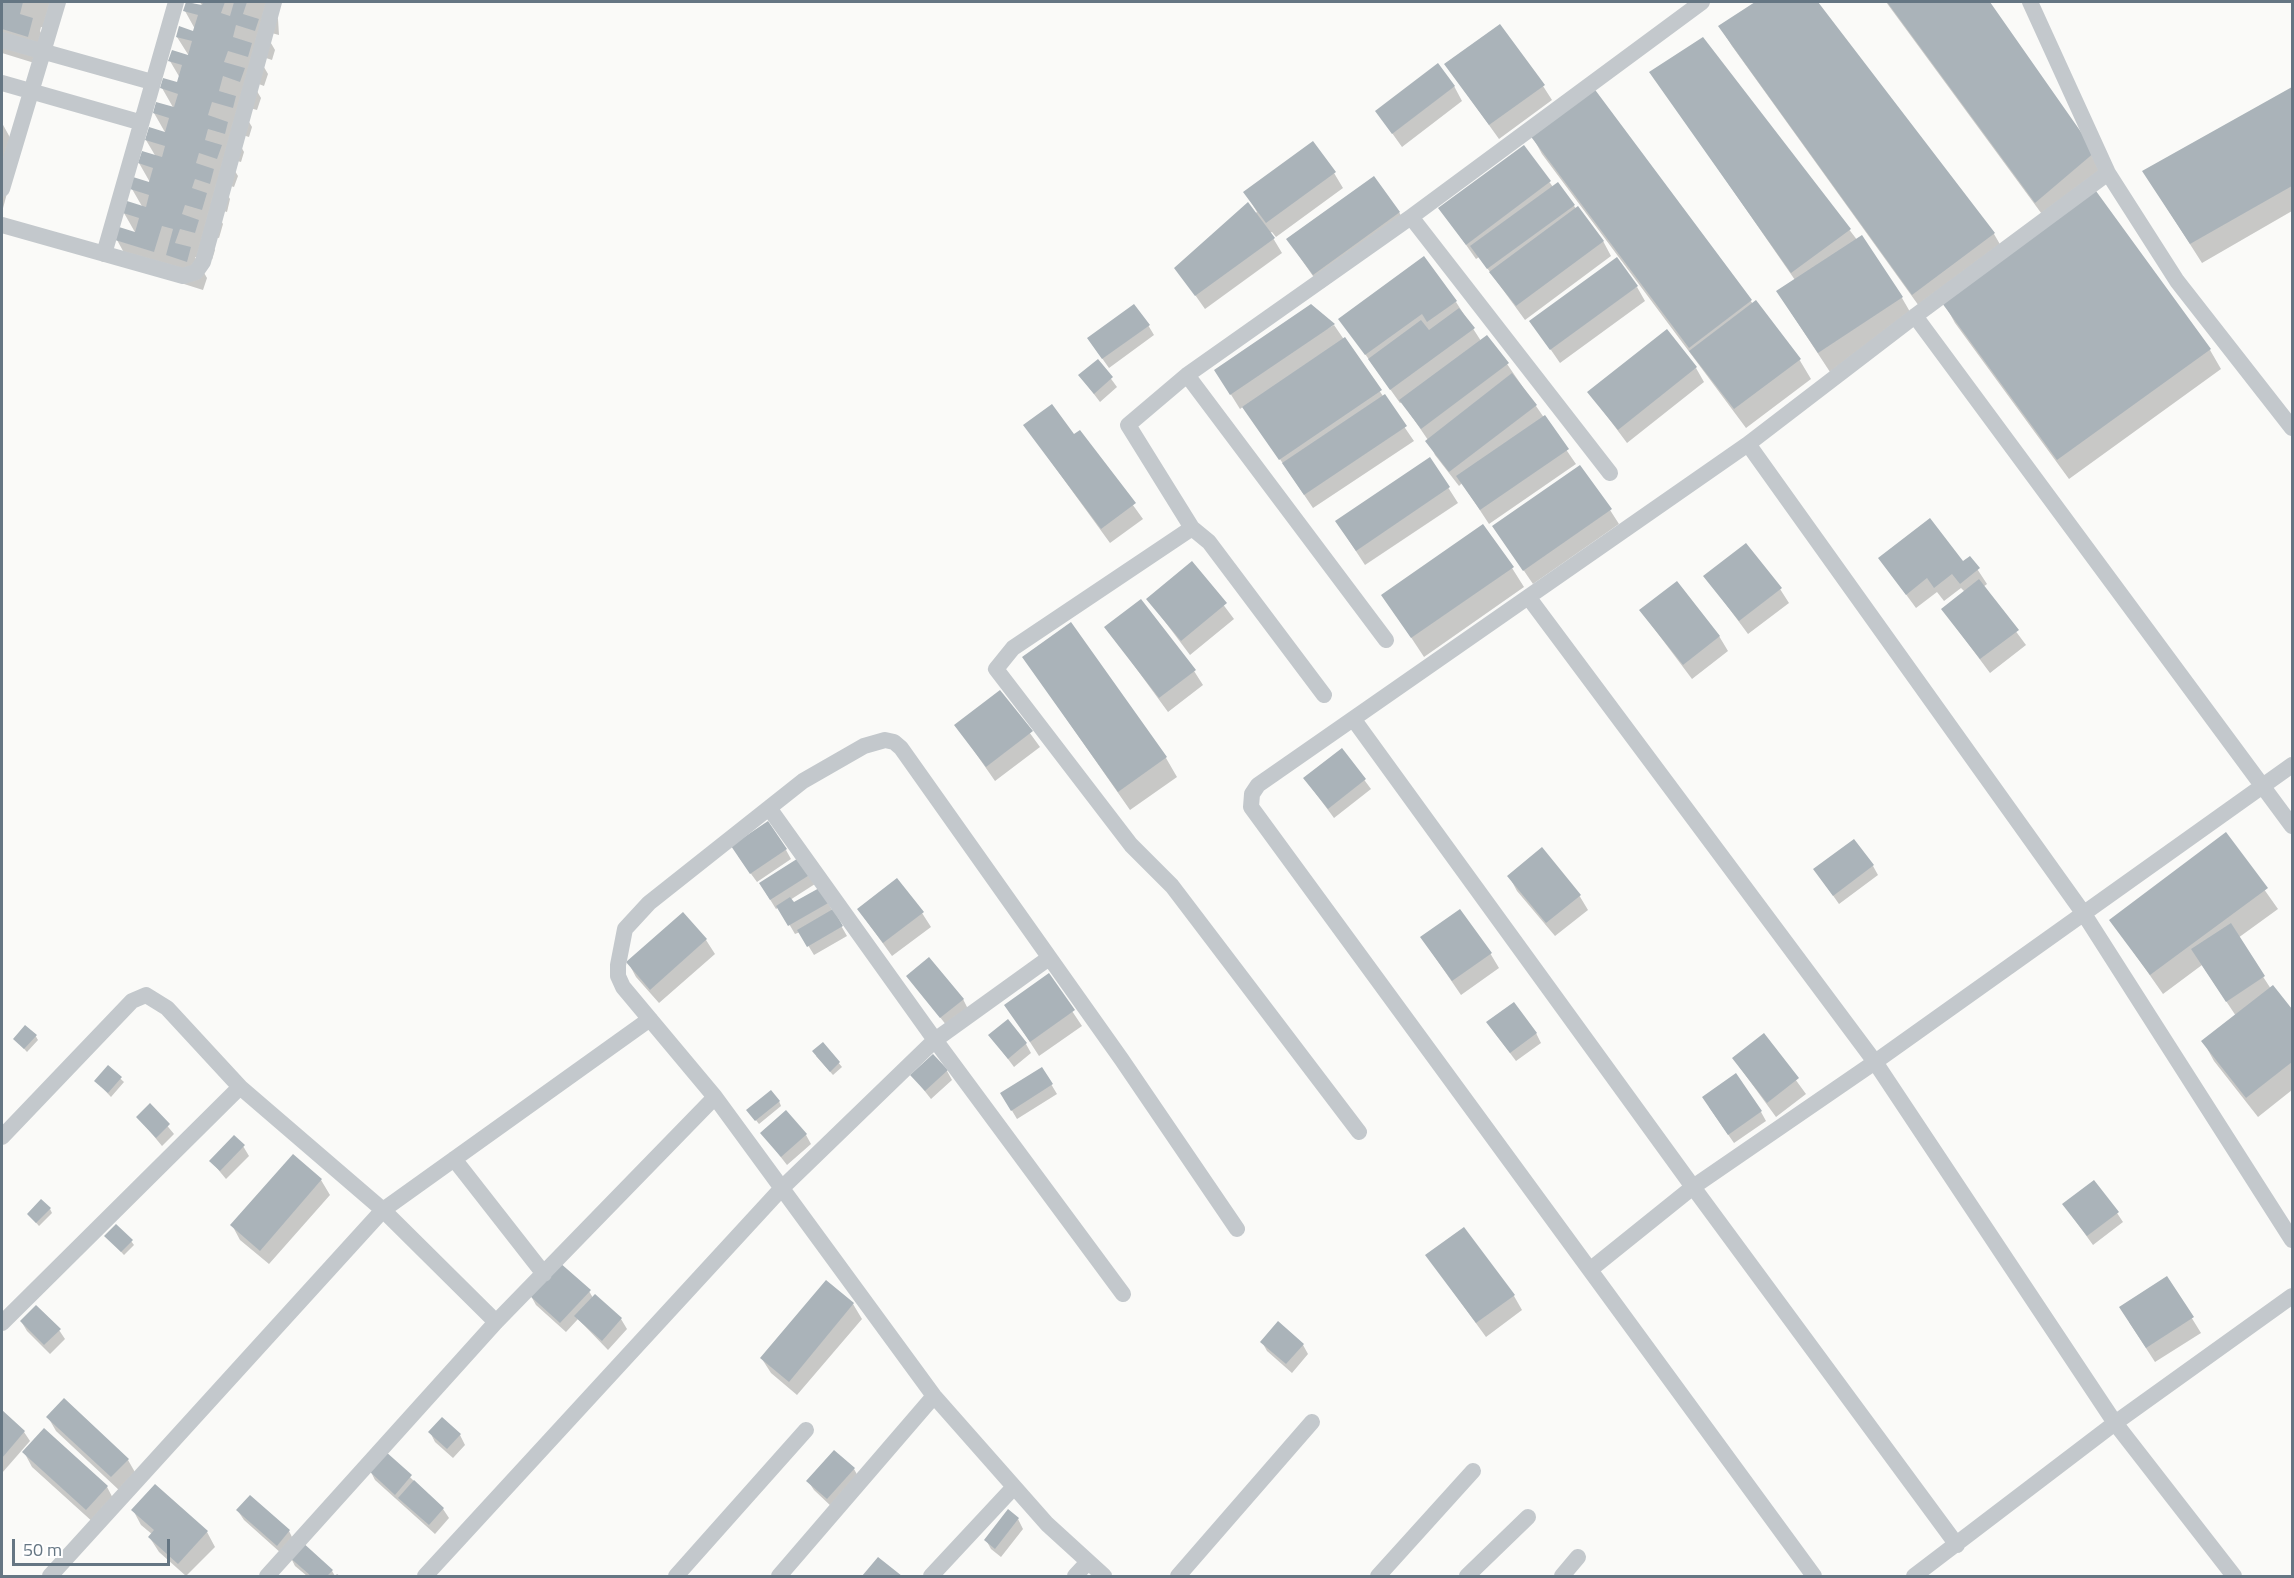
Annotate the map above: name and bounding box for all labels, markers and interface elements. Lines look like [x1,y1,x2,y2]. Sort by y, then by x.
scale bar [15,1527,172,1565]
text: 50 m [23,1536,62,1563]

